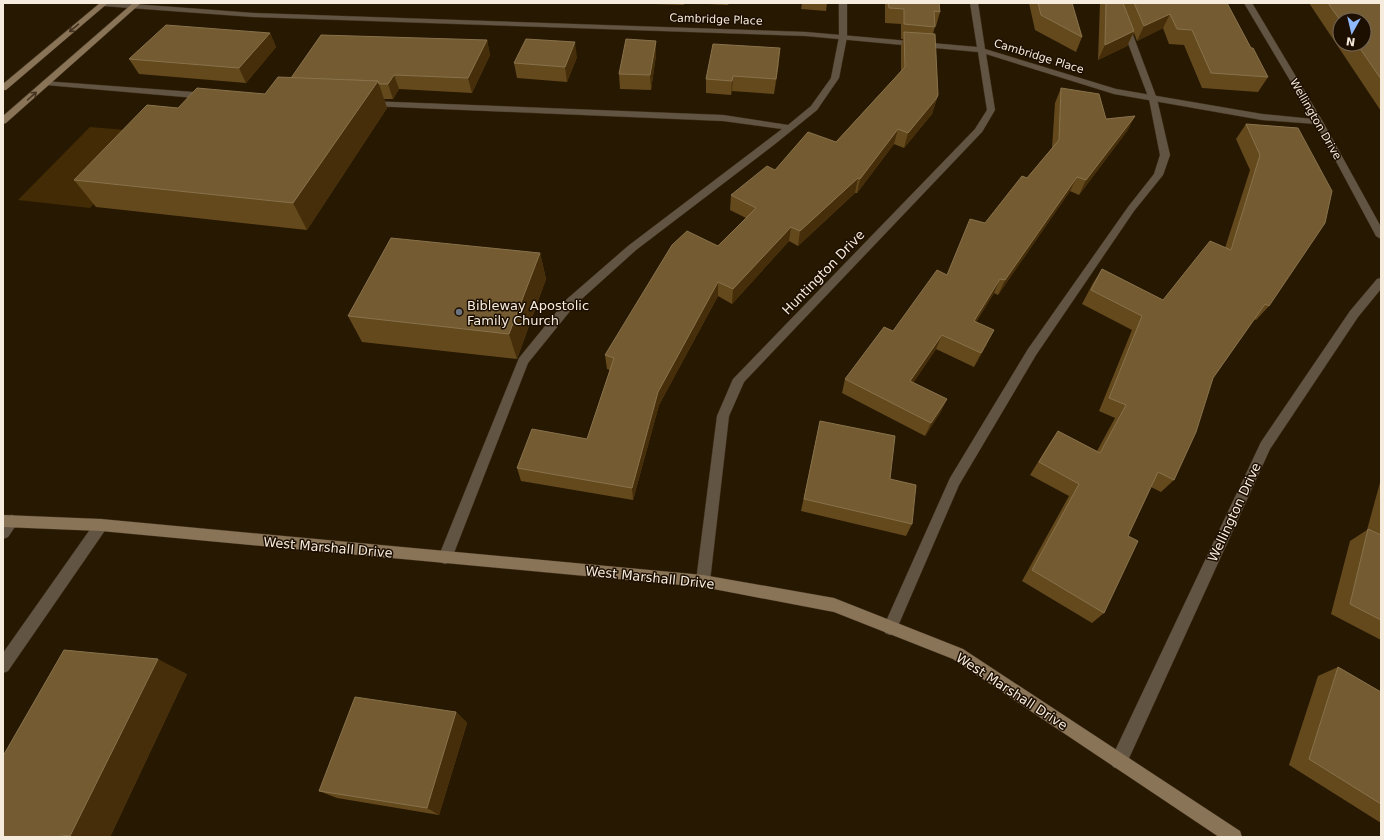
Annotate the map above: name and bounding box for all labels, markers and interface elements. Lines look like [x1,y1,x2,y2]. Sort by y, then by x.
street label: Cambridge Place [669,11,763,28]
north arrow [1332,12,1372,52]
one-way arrow [69,24,80,32]
text: N [1345,34,1356,48]
street label: Cambridge Place [992,37,1086,76]
street label: Wellington Drive [1287,77,1344,162]
one-way arrow [27,91,37,100]
street label: Huntington Drive [779,227,867,318]
place label: Bibleway Apostolic Family Church [467,298,589,328]
marker: Bibleway Apostolic Family Church [454,307,464,317]
street label: Wellington Drive [1205,460,1264,564]
street label: West Marshall Drive [263,534,393,561]
street label: West Marshall Drive [585,563,715,592]
street label: West Marshall Drive [953,650,1070,733]

